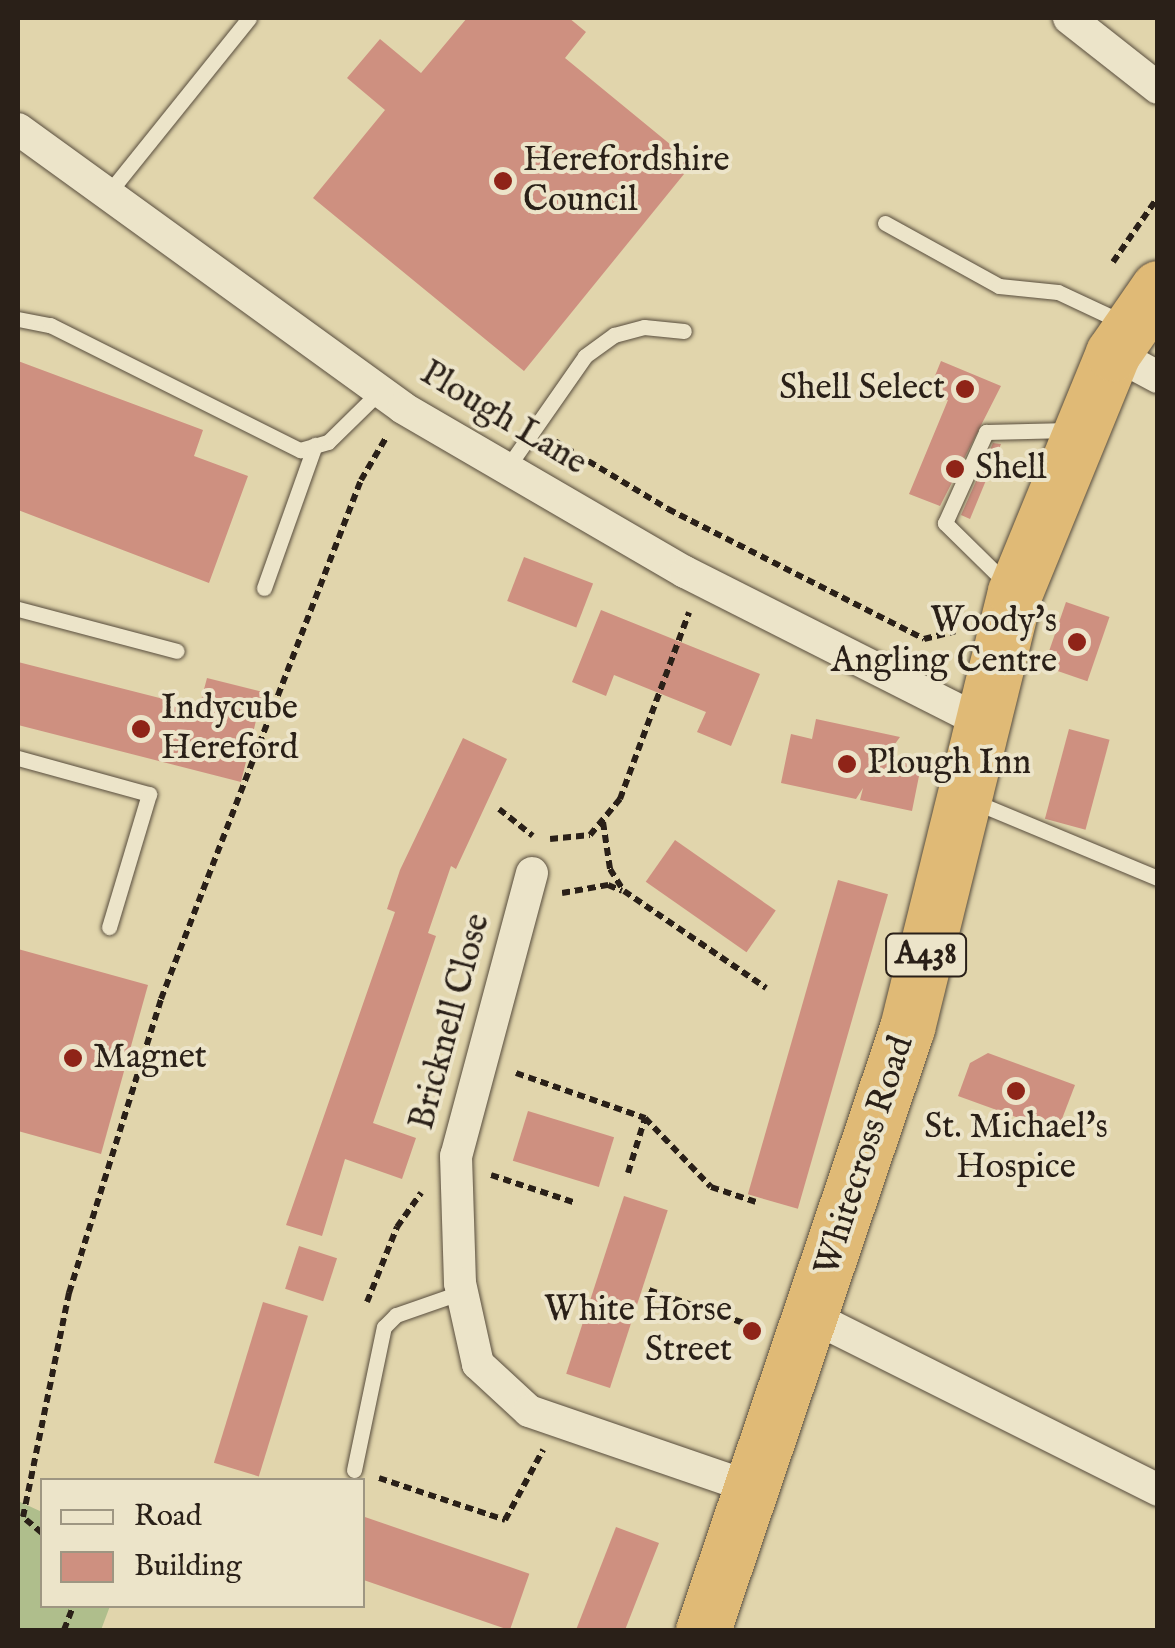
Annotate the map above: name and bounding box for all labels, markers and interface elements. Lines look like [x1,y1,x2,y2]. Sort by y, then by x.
place label: Herefordshire Council [523,140,730,222]
marker: Herefordshire Council [492,170,514,192]
street label: Plough Lane [412,353,594,485]
place label: Shell Select [779,368,945,410]
marker: Shell Select [954,378,976,400]
place label: Shell [975,448,1047,490]
marker: Shell [944,458,966,480]
place label: Woody's Angling Centre [831,601,1057,683]
marker: Woody's Angling Centre [1066,631,1088,653]
place label: Indycube Hereford [161,688,298,770]
marker: Indycube Hereford [130,718,152,740]
place label: Plough Inn [867,743,1031,785]
marker: Plough Inn [836,753,858,775]
street label: Bricknell Close [402,909,500,1135]
road number: A438 [884,928,968,982]
street label: Whitecross Road [807,1031,923,1281]
place label: Magnet [93,1037,207,1079]
marker: Magnet [62,1047,84,1069]
marker: St. Michael's Hospice [1005,1080,1027,1102]
place label: St. Michael's Hospice [924,1107,1108,1189]
place label: White Horse Street [544,1290,732,1372]
marker: White Horse Street [741,1320,763,1342]
legend [40,1478,365,1608]
text: Road [134,1498,202,1536]
text: Building [134,1548,242,1586]

